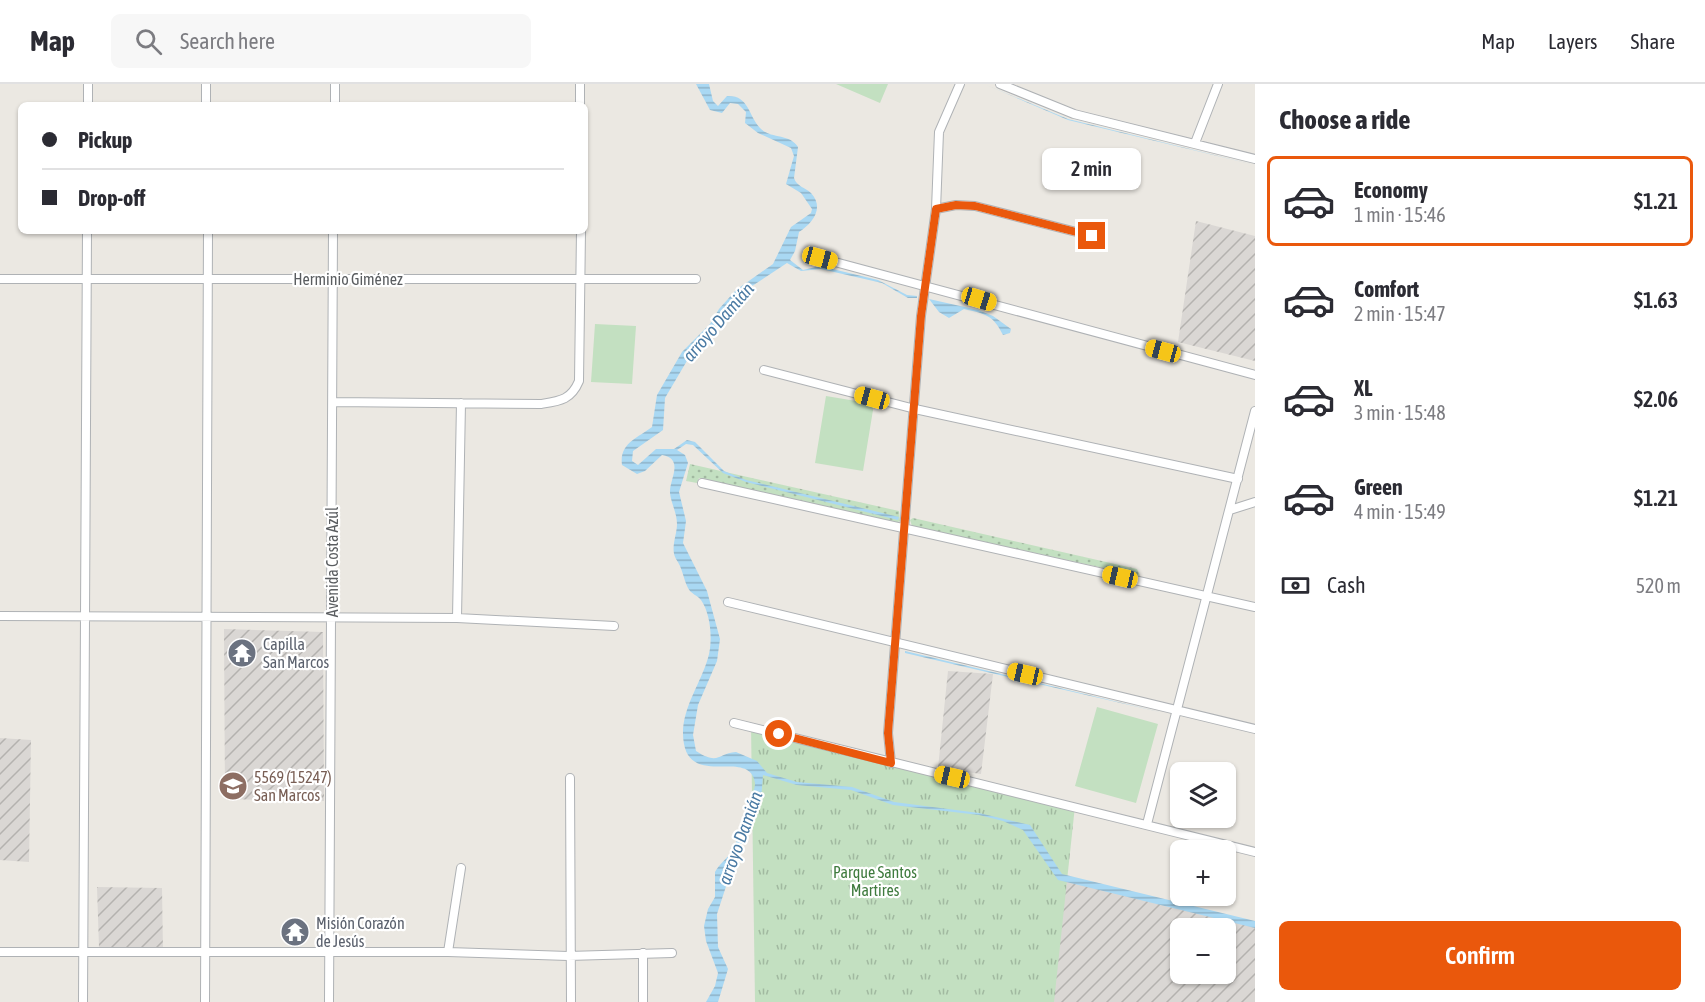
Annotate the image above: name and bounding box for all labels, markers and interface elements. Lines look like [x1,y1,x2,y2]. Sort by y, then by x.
search box [111,14,531,68]
text: Map [30,25,75,57]
icon: search [132,25,165,58]
text: Search here [180,28,275,54]
text: Map [1481,29,1515,53]
text: Layers [1548,29,1598,53]
text: Share [1631,29,1675,53]
text: Choose a ride [1279,104,1411,135]
text: Pickup [78,127,133,153]
callout: 2 min [1042,149,1142,191]
text: 2 min [1071,157,1112,180]
icon: car [1282,174,1336,228]
text: Economy [1354,177,1428,203]
text: Drop-off [78,185,145,211]
text: $1.21 [1634,188,1678,214]
text: 1 min · 15:46 [1354,203,1446,226]
route end [1078,222,1105,249]
car [800,245,840,271]
street label: Herminio Giménez [293,270,403,288]
icon: car [1282,273,1336,327]
text: Comfort [1354,276,1419,302]
water label: arroyo Damián [678,278,758,366]
car [959,285,999,313]
text: $1.63 [1634,287,1678,313]
text: 2 min · 15:47 [1354,302,1446,325]
car [1143,338,1183,364]
icon: car [1282,372,1336,426]
text: XL [1354,375,1372,401]
car [852,385,892,411]
text: $2.06 [1634,386,1678,412]
text: 3 min · 15:48 [1354,401,1446,424]
icon: car [1282,471,1336,525]
text: Green [1354,474,1403,500]
text: $1.21 [1634,485,1678,511]
text: 4 min · 15:49 [1354,500,1446,523]
street label: Avenida Costa Azúl [323,506,341,617]
car [1100,564,1140,590]
icon: cash [1279,569,1312,602]
text: Cash [1327,572,1366,598]
text: 520 m [1636,574,1681,597]
place label: Capilla San Marcos [263,635,329,671]
temple icon: Capilla San Marcos [226,637,258,669]
car [1005,661,1045,687]
route start [765,720,792,747]
map controls [1170,762,1236,984]
button: layers [1170,762,1236,828]
car [932,764,972,790]
place label: 5569 (15247) San Marcos [254,768,332,804]
school or university icon: 5569 (15247) San Marcos [217,770,249,802]
water label: arroyo Damián [713,788,767,887]
button: + [1170,840,1236,906]
park label: Parque Santos Martires [833,863,917,899]
place label: Misión Corazón de Jesús [316,914,405,950]
temple icon: Misión Corazón de Jesús [279,916,311,948]
button: − [1170,918,1236,984]
button: Confirm [1279,921,1681,990]

